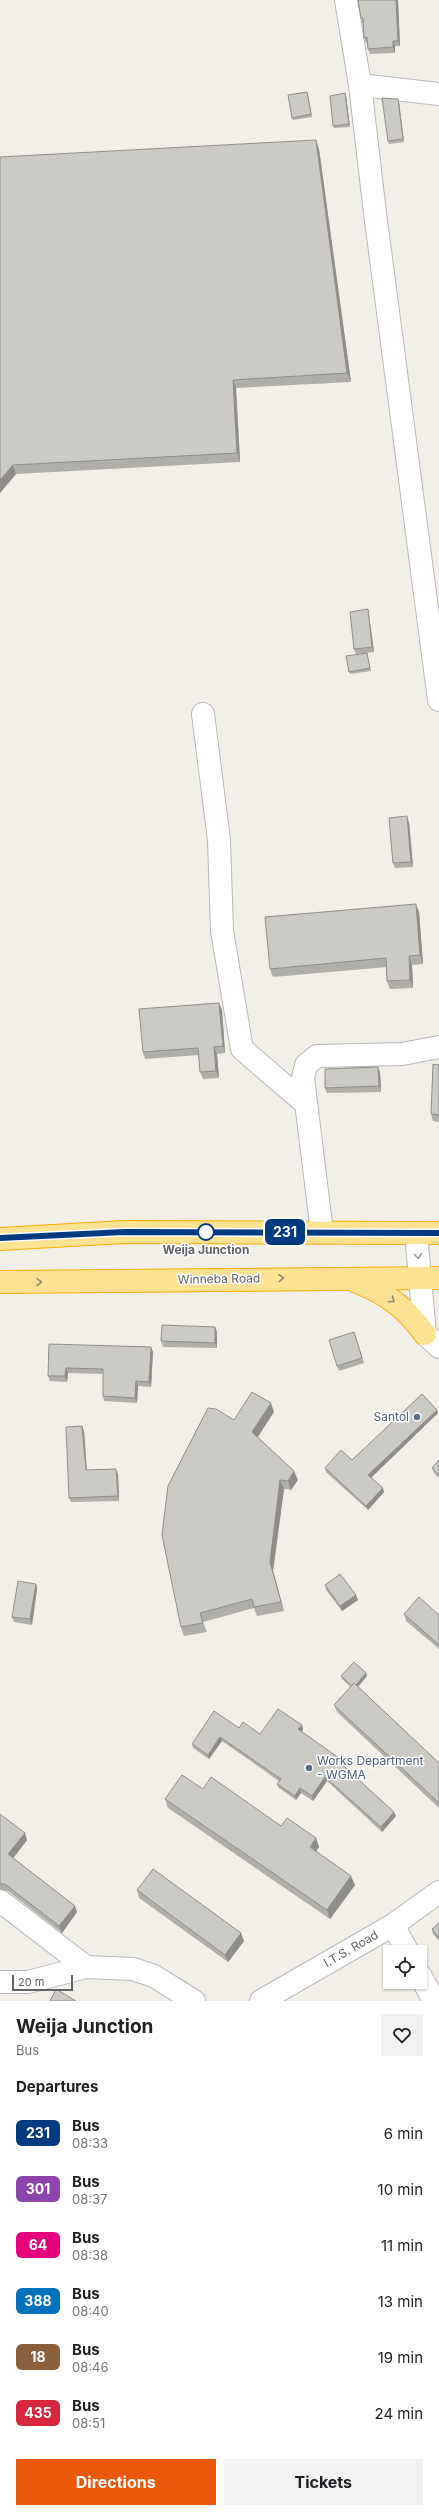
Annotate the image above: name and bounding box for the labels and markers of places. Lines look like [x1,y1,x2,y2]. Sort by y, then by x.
marker: Weija Junction [197,1223,215,1241]
place label: Weija Junction [163,1242,249,1257]
place label: Santol [374,1409,409,1424]
marker: Santol [412,1412,422,1422]
place label: Works Department - WGMA [317,1753,423,1782]
marker: Works Department - WGMA [304,1763,314,1773]

